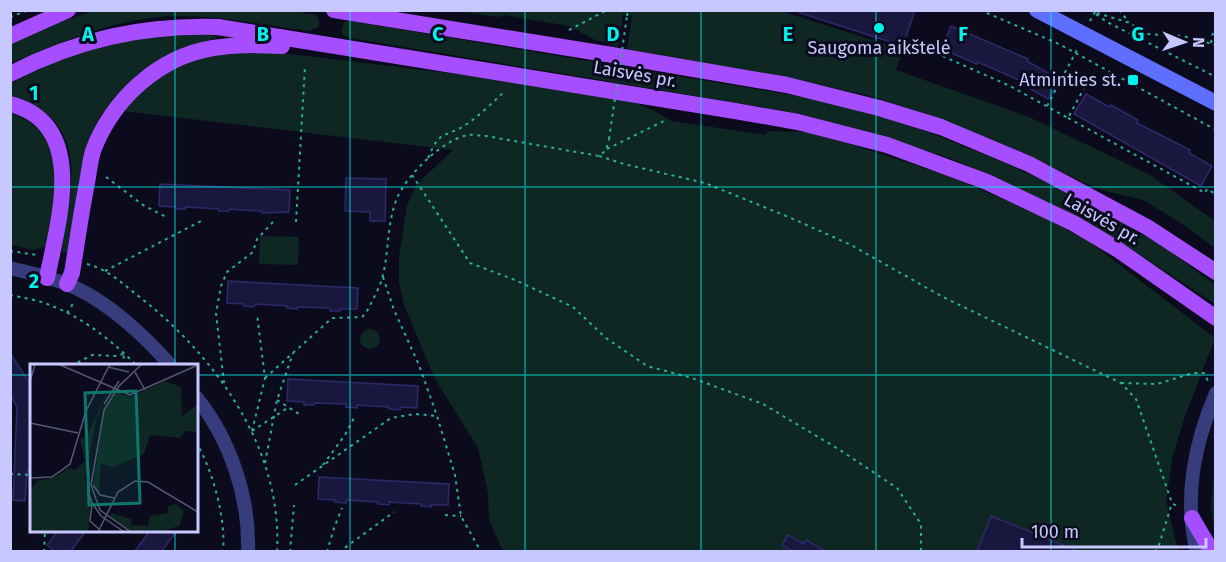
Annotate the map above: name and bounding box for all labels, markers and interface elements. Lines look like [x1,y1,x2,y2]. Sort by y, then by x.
north arrow [1154,12,1214,72]
marker: Saugoma aikštelė [872,21,886,35]
text: A [81,22,95,46]
text: B [257,22,269,46]
text: C [432,22,444,46]
text: D [606,22,620,46]
text: E [783,22,793,46]
text: F [958,22,968,46]
text: G [1132,22,1144,46]
place label: Saugoma aikštelė [807,37,951,59]
text: N [1189,37,1208,48]
street label: Laisvės pr. [592,56,678,92]
place label: Atminties st. [1019,69,1121,91]
marker: Atminties st. [1126,73,1140,87]
text: 1 [29,81,39,105]
street label: Laisvės pr. [1060,188,1144,250]
text: 2 [29,269,39,293]
inset map [30,364,198,532]
scale bar [1022,511,1206,549]
text: 100 m [1031,521,1079,543]

